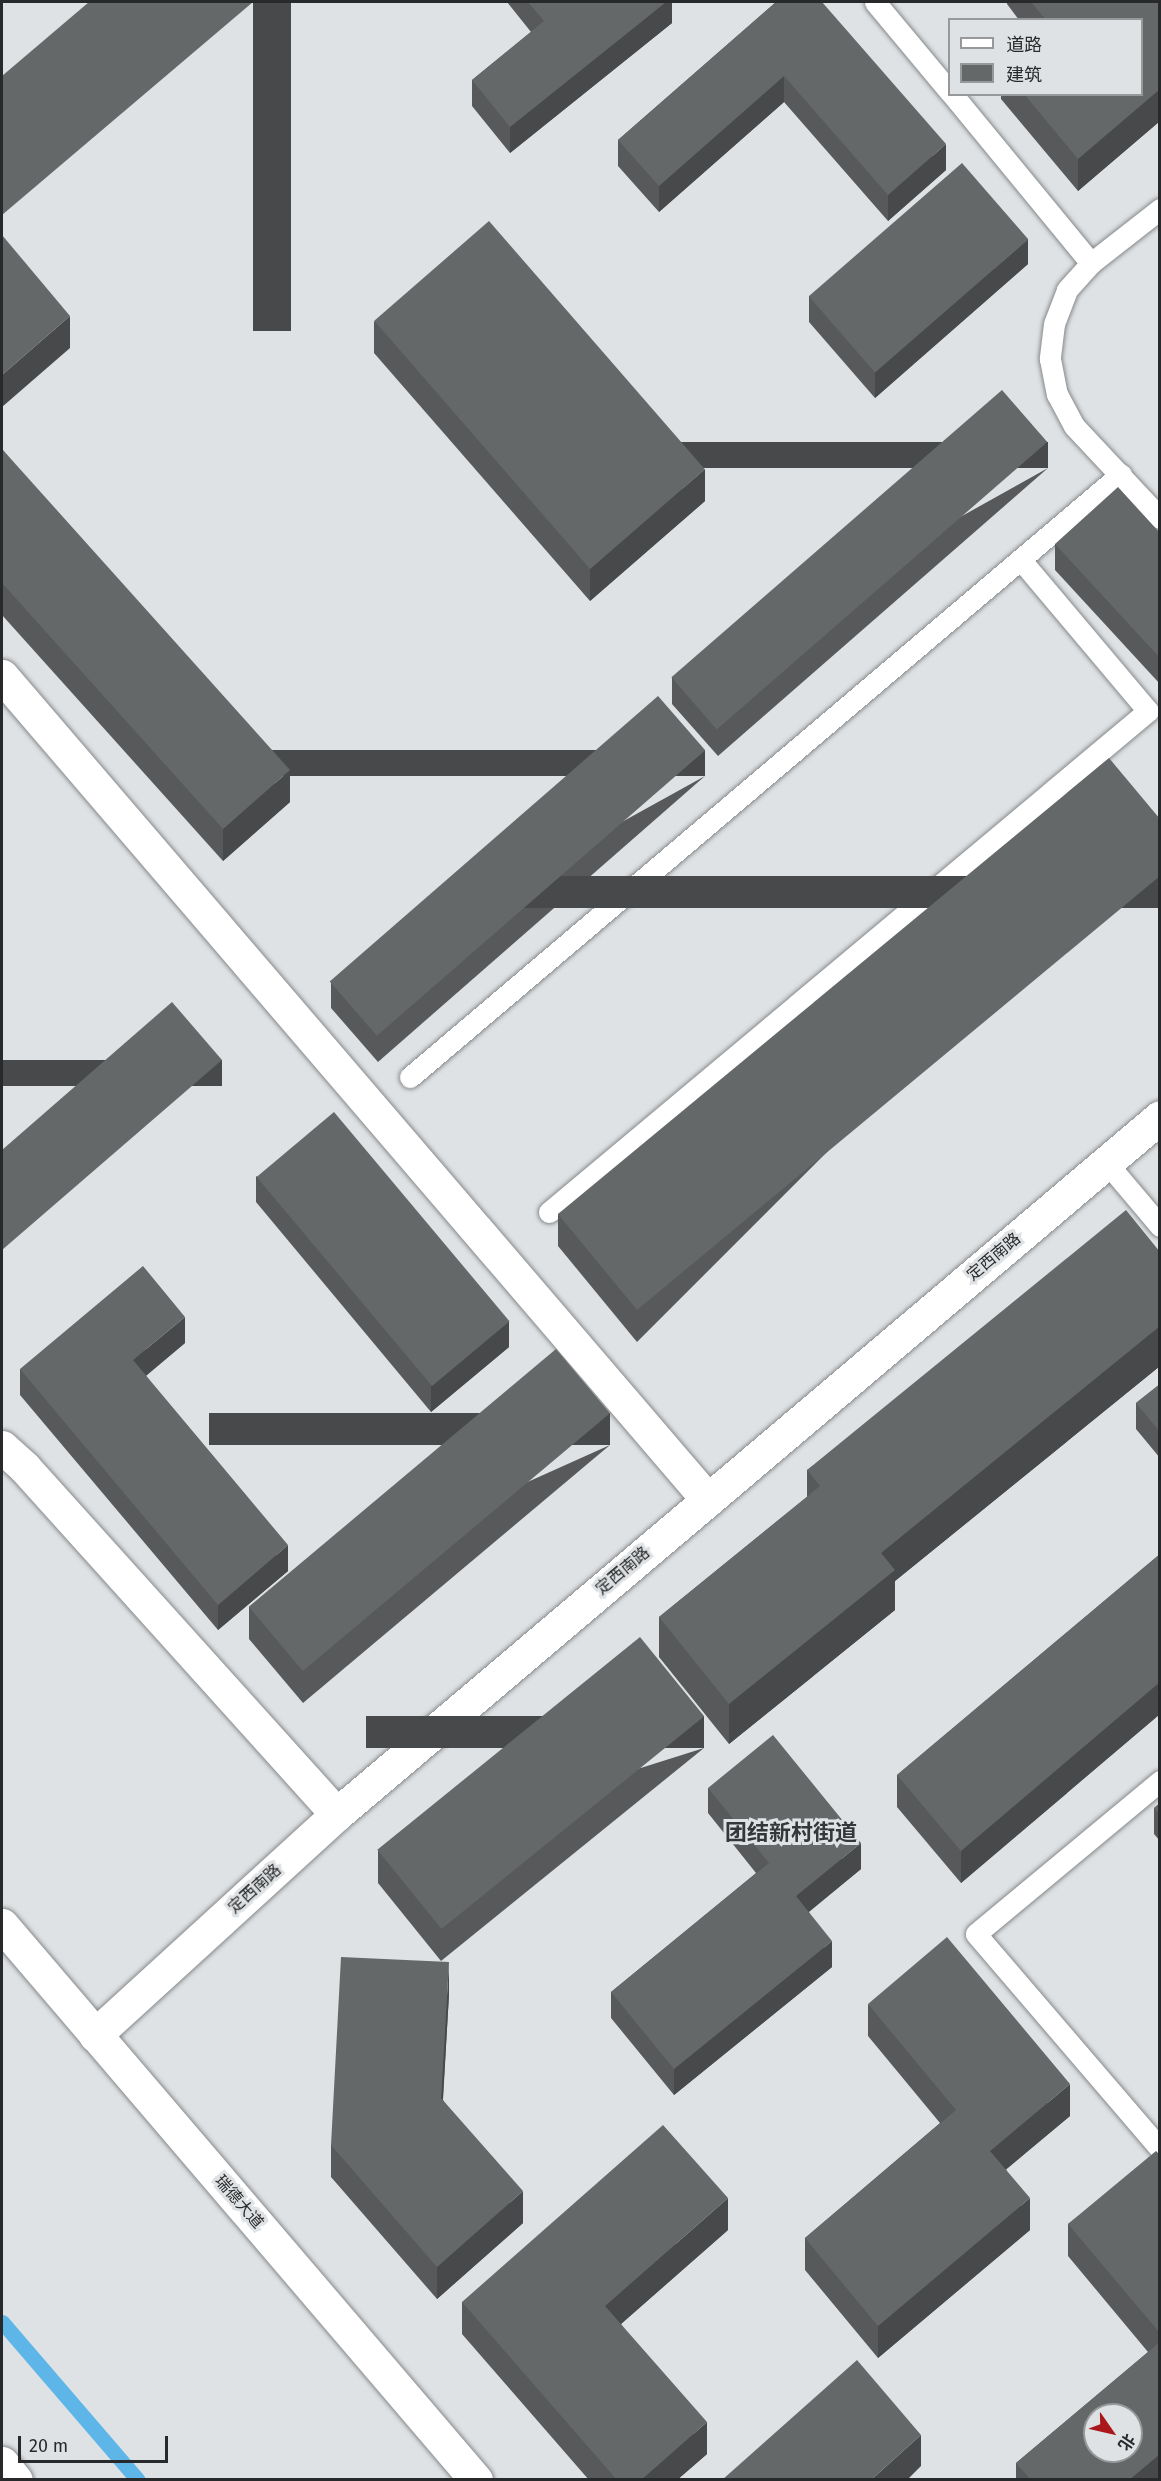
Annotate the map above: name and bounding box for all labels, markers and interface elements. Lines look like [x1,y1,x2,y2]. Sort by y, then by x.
legend [948,18,1143,96]
text: 道路 [1006,34,1042,56]
text: 建筑 [1006,64,1042,86]
street label: 定西南路 [963,1229,1025,1285]
street label: 定西南路 [592,1543,654,1599]
district label: 团结新村街道 [725,1820,857,1846]
street label: 定西南路 [225,1860,285,1918]
street label: 瑞德大道 [211,2172,267,2232]
north arrow [1083,2403,1143,2463]
scale bar [21,2424,171,2462]
text: 北 [1114,2430,1139,2454]
text: 20 m [29,2435,68,2457]

